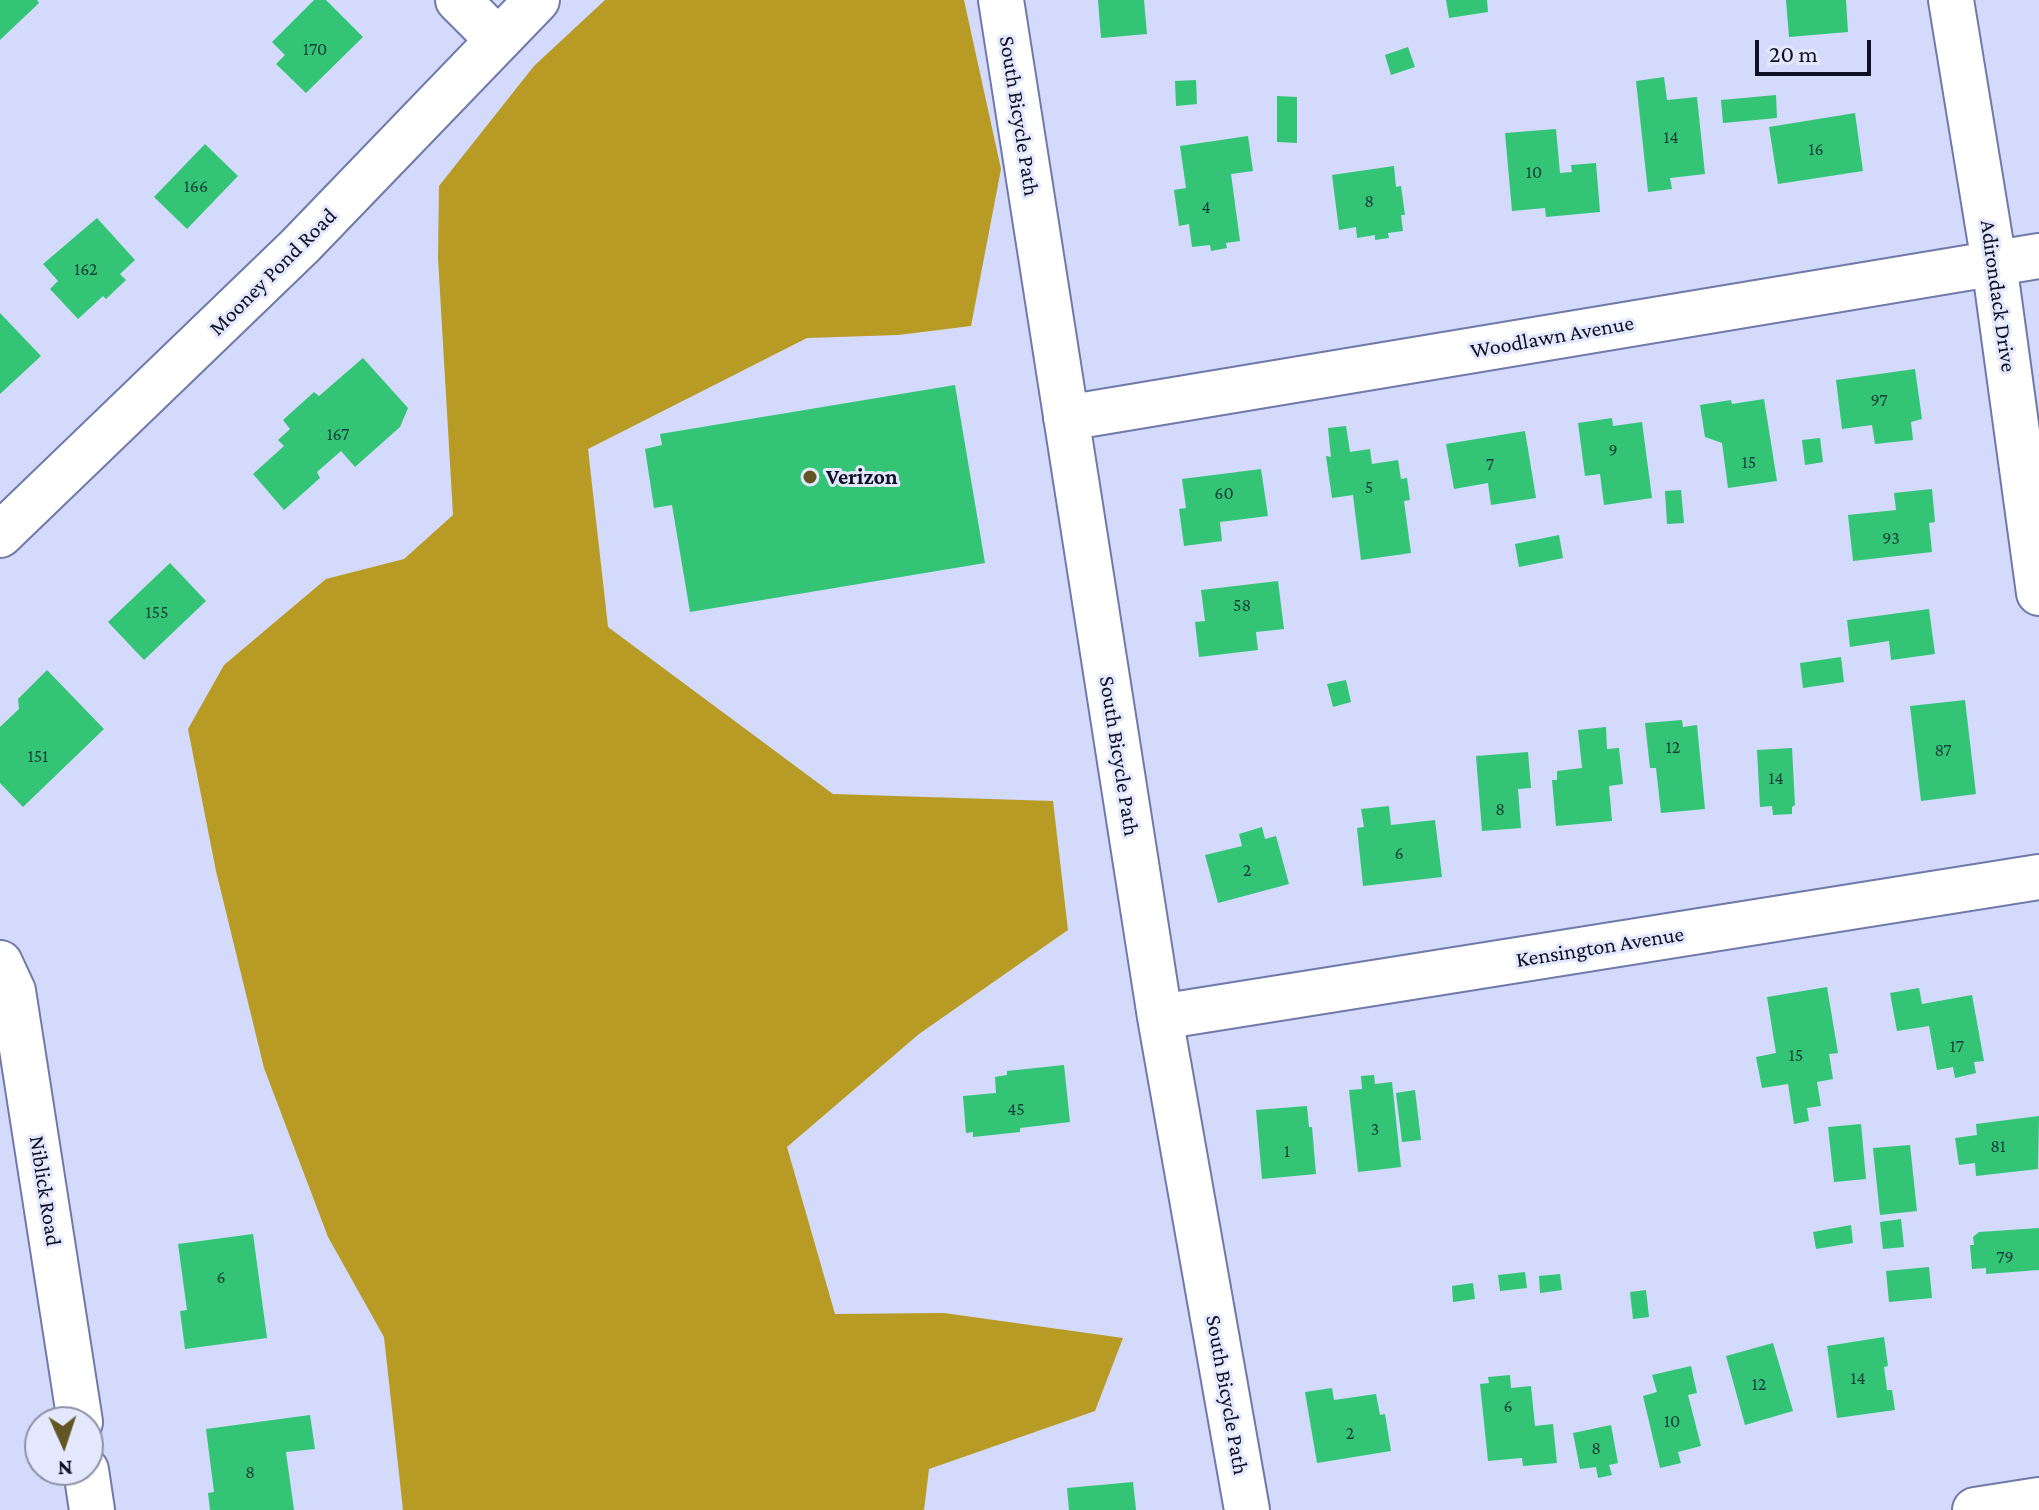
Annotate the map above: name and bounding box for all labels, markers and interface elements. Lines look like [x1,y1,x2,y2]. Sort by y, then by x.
scale bar [1759,24,1875,74]
street label: South Bicycle Path [993,34,1045,198]
house number: 170 [303,38,327,60]
text: 20 m [1769,40,1818,67]
house number: 14 [1663,126,1679,148]
house number: 16 [1808,138,1824,160]
house number: 10 [1526,161,1542,183]
house number: 166 [184,175,208,197]
house number: 8 [1364,190,1374,212]
house number: 4 [1201,196,1211,218]
street label: Mooney Pond Road [204,203,342,341]
street label: Adirondack Drive [1974,218,2022,374]
house number: 162 [74,258,98,280]
street label: Woodlawn Avenue [1468,310,1636,364]
house number: 97 [1870,389,1888,411]
house number: 167 [327,423,349,445]
house number: 9 [1608,439,1618,461]
house number: 15 [1742,451,1756,473]
house number: 7 [1486,453,1494,475]
place label: Verizon [826,464,898,490]
marker: Verizon [801,468,819,486]
house number: 5 [1365,476,1373,498]
house number: 60 [1214,482,1234,504]
house number: 93 [1882,527,1900,549]
house number: 58 [1233,594,1251,616]
house number: 155 [146,601,168,623]
street label: South Bicycle Path [1093,674,1145,838]
house number: 12 [1666,736,1680,758]
house number: 87 [1934,739,1952,761]
house number: 151 [28,745,48,767]
house number: 14 [1768,767,1784,789]
house number: 8 [1495,798,1505,820]
house number: 6 [1394,842,1404,864]
house number: 2 [1243,859,1251,881]
street label: Kensington Avenue [1514,921,1686,973]
house number: 17 [1950,1035,1964,1057]
house number: 15 [1789,1044,1803,1066]
house number: 45 [1007,1098,1025,1120]
house number: 3 [1371,1118,1379,1140]
street label: Niblick Road [23,1134,67,1248]
house number: 81 [1990,1135,2006,1157]
house number: 1 [1284,1140,1290,1162]
house number: 79 [1996,1246,2014,1268]
house number: 6 [216,1266,226,1288]
street label: South Bicycle Path [1200,1313,1254,1477]
house number: 14 [1850,1367,1866,1389]
house number: 12 [1752,1373,1766,1395]
house number: 6 [1503,1395,1513,1417]
north arrow [24,1406,104,1486]
house number: 10 [1664,1410,1680,1432]
house number: 2 [1346,1422,1354,1444]
house number: 8 [1591,1437,1601,1459]
text: N [57,1456,73,1481]
house number: 8 [245,1461,255,1483]

